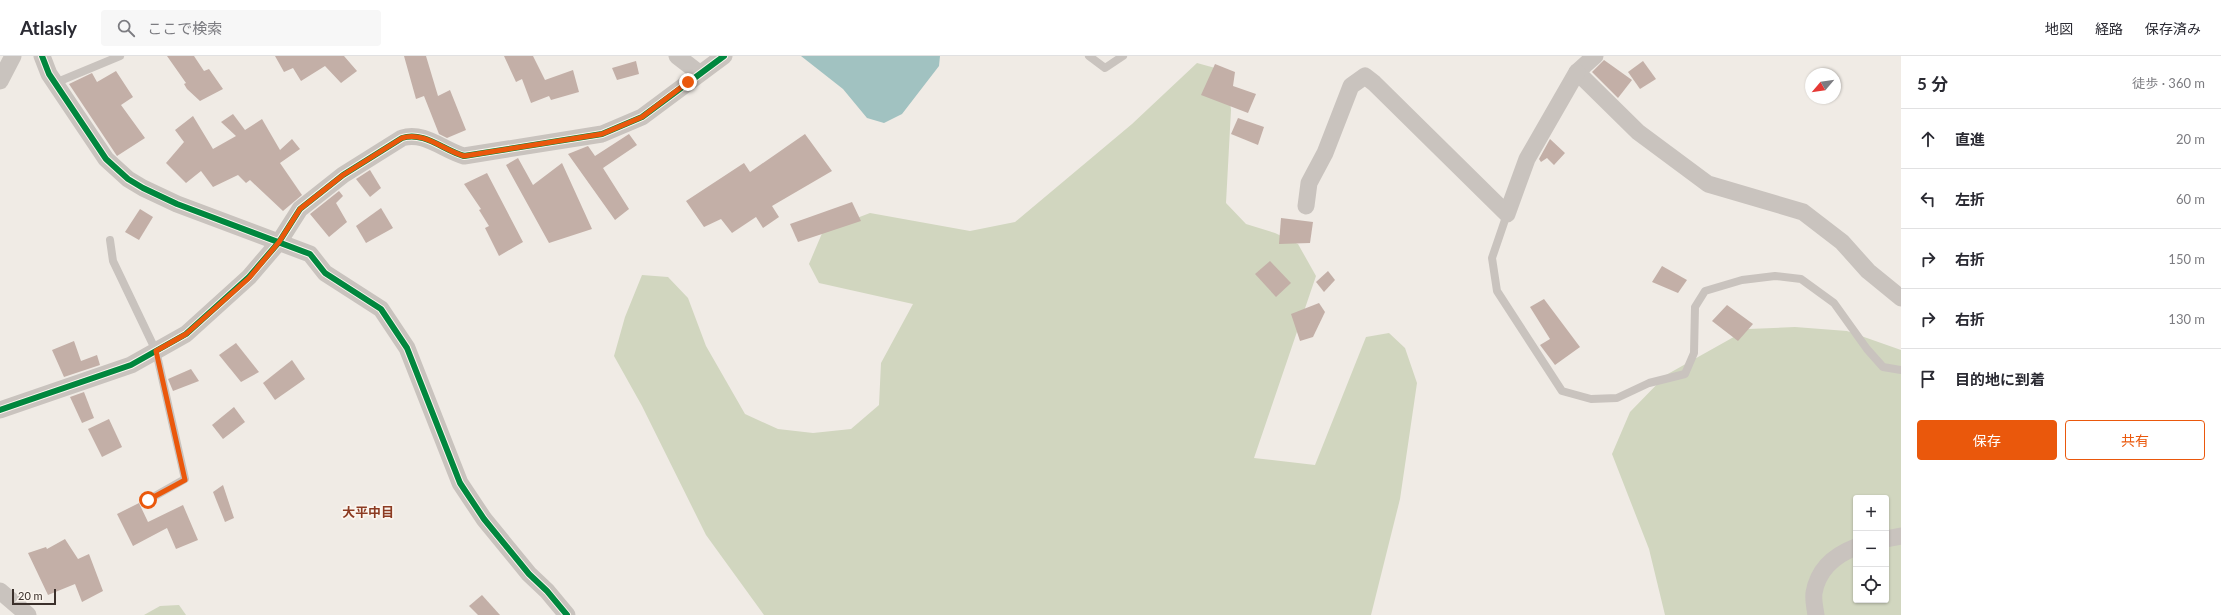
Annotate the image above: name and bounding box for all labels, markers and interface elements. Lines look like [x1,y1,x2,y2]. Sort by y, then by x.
search box [101,10,381,46]
text: Atlasly [20,16,77,39]
icon: search [115,17,137,39]
text: ここで検索 [147,19,222,37]
text: 地図 [2045,20,2073,37]
text: 経路 [2095,20,2123,37]
text: 保存済み [2145,20,2201,37]
north arrow [1805,68,1841,104]
route end [679,73,697,91]
text: 5 分 [1917,73,1948,94]
text: 徒歩 · 360 m [2132,75,2205,91]
icon: ahead [1917,128,1939,150]
text: 直進 [1955,130,1985,148]
text: 20 m [2176,131,2205,147]
icon: left [1917,188,1939,210]
text: 左折 [1955,190,1985,208]
text: 60 m [2176,191,2205,207]
icon: right [1917,248,1939,270]
text: 右折 [1955,250,1985,268]
text: 150 m [2168,251,2205,267]
icon: right [1917,308,1939,330]
text: 右折 [1955,310,1985,328]
text: 130 m [2168,311,2205,327]
icon: arrive [1917,368,1939,390]
text: 目的地に到着 [1955,370,2045,388]
button: 保存 [1917,420,2057,460]
button: 共有 [2065,420,2205,460]
route start [139,491,157,509]
map controls [1853,495,1889,603]
button: + [1853,495,1889,531]
district label: 大平中目 [342,504,394,520]
button: − [1853,531,1889,567]
button: locate [1853,567,1889,603]
scale bar [12,587,56,606]
text: 20 m [18,589,43,602]

